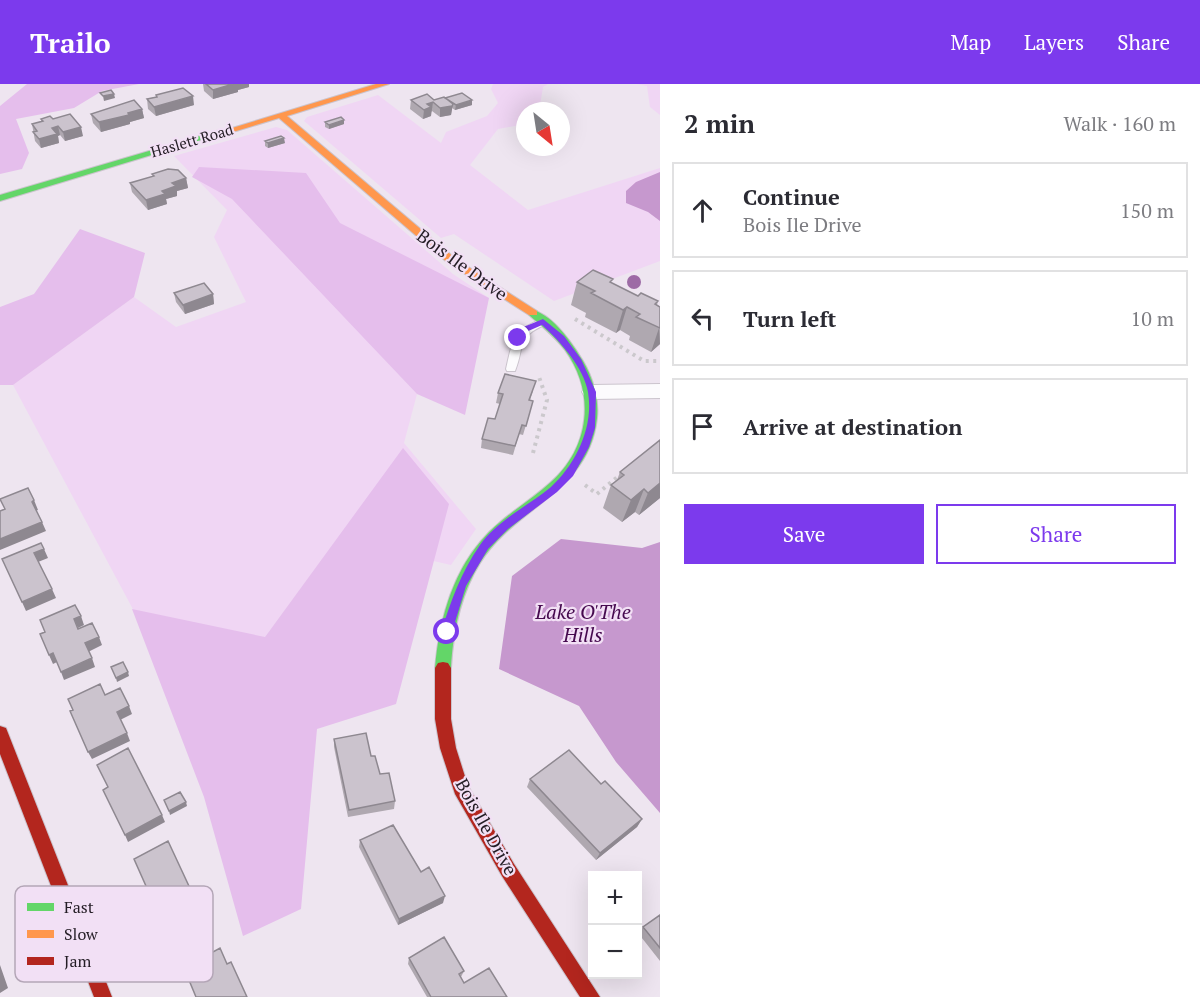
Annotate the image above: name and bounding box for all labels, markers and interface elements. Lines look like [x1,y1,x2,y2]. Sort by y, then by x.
text: Trailo [30,24,111,61]
text: Map [950,28,991,56]
text: Layers [1024,28,1084,56]
text: Share [1117,28,1170,56]
north arrow [516,102,570,156]
text: 2 min [684,106,755,140]
text: Walk · 160 m [1064,110,1176,137]
street label: Haslett Road [148,119,235,161]
text: Continue [743,182,840,211]
icon: ahead [686,194,719,227]
text: 150 m [1120,197,1174,224]
text: Bois Ile Drive [743,211,862,238]
street label: Bois Ile Drive [412,223,513,305]
icon: left [686,302,719,335]
text: Turn left [743,304,836,333]
text: 10 m [1131,305,1174,332]
route end [504,324,530,350]
icon: arrive [686,410,719,443]
text: Arrive at destination [743,412,962,441]
button: Save [684,504,924,564]
button: Share [936,504,1176,564]
water label: Lake O'The Hills [534,598,631,648]
route start [433,618,459,644]
street label: Bois Ile Drive [451,774,523,879]
map controls [588,871,642,979]
button: + [588,871,642,925]
legend [15,886,213,982]
text: Fast [64,896,94,918]
text: Slow [64,923,98,945]
button: − [588,925,642,979]
text: Jam [64,950,92,972]

